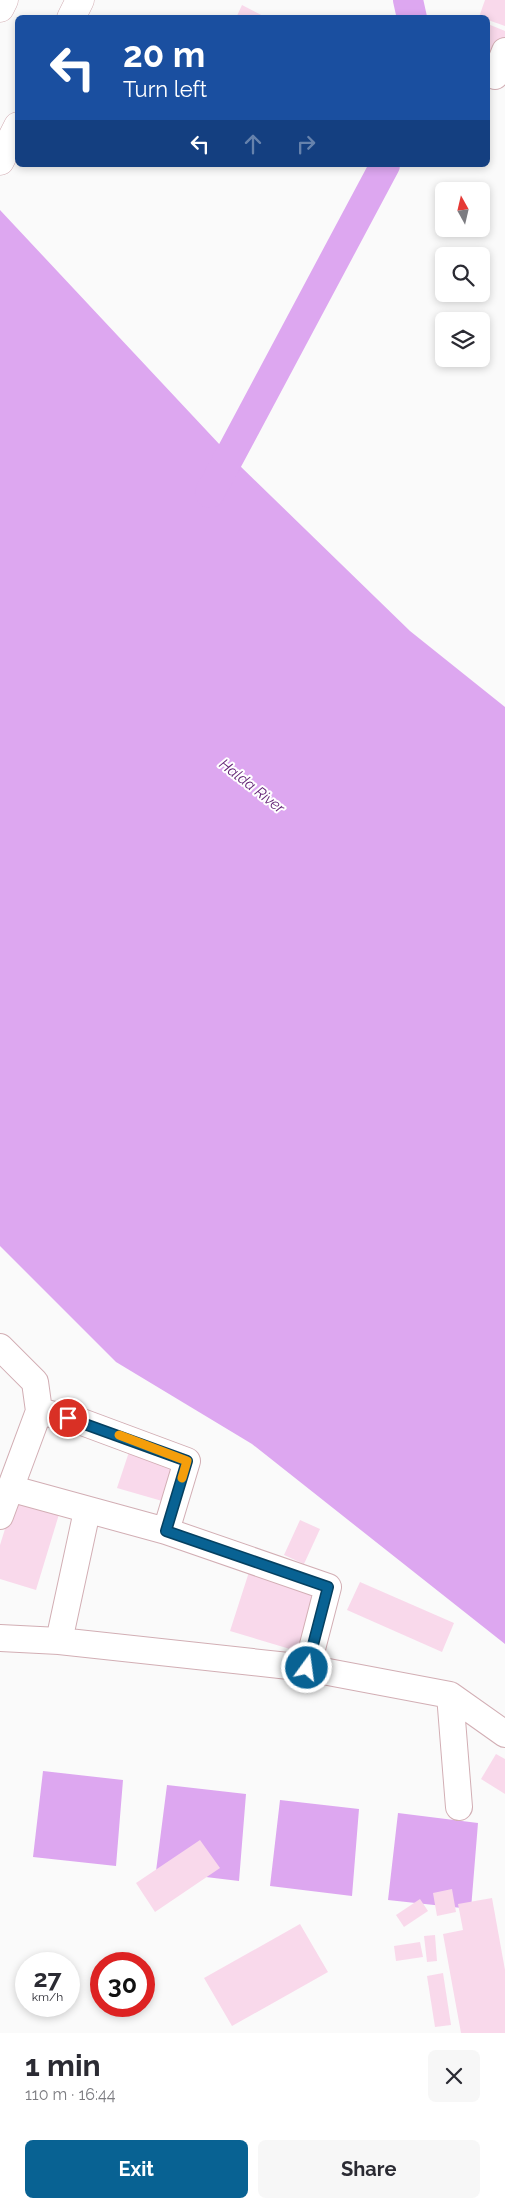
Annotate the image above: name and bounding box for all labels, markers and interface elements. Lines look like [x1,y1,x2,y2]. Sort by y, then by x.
text: 20 m [123,34,205,75]
icon: left [40,35,105,100]
text: Turn left [123,76,207,102]
icon: left [186,130,214,158]
icon: ahead [239,130,267,158]
icon: right [292,130,320,158]
north arrow [435,182,490,238]
map controls [435,182,490,367]
button: search [435,247,490,302]
button: layers [435,312,490,367]
water label: Halda River [216,755,289,818]
pin [47,1397,89,1439]
icon: arrive [54,1404,82,1432]
position arrow [280,1641,332,1693]
speed limit sign: 30 [90,1952,155,2017]
text: 27 [33,1963,62,1993]
text: km/h [32,1990,63,2004]
text: 1 min [25,2048,101,2083]
button: close [428,2050,480,2102]
text: 110 m · 16:44 [25,2085,115,2104]
button: Exit [25,2140,248,2198]
button: Share [258,2140,480,2198]

